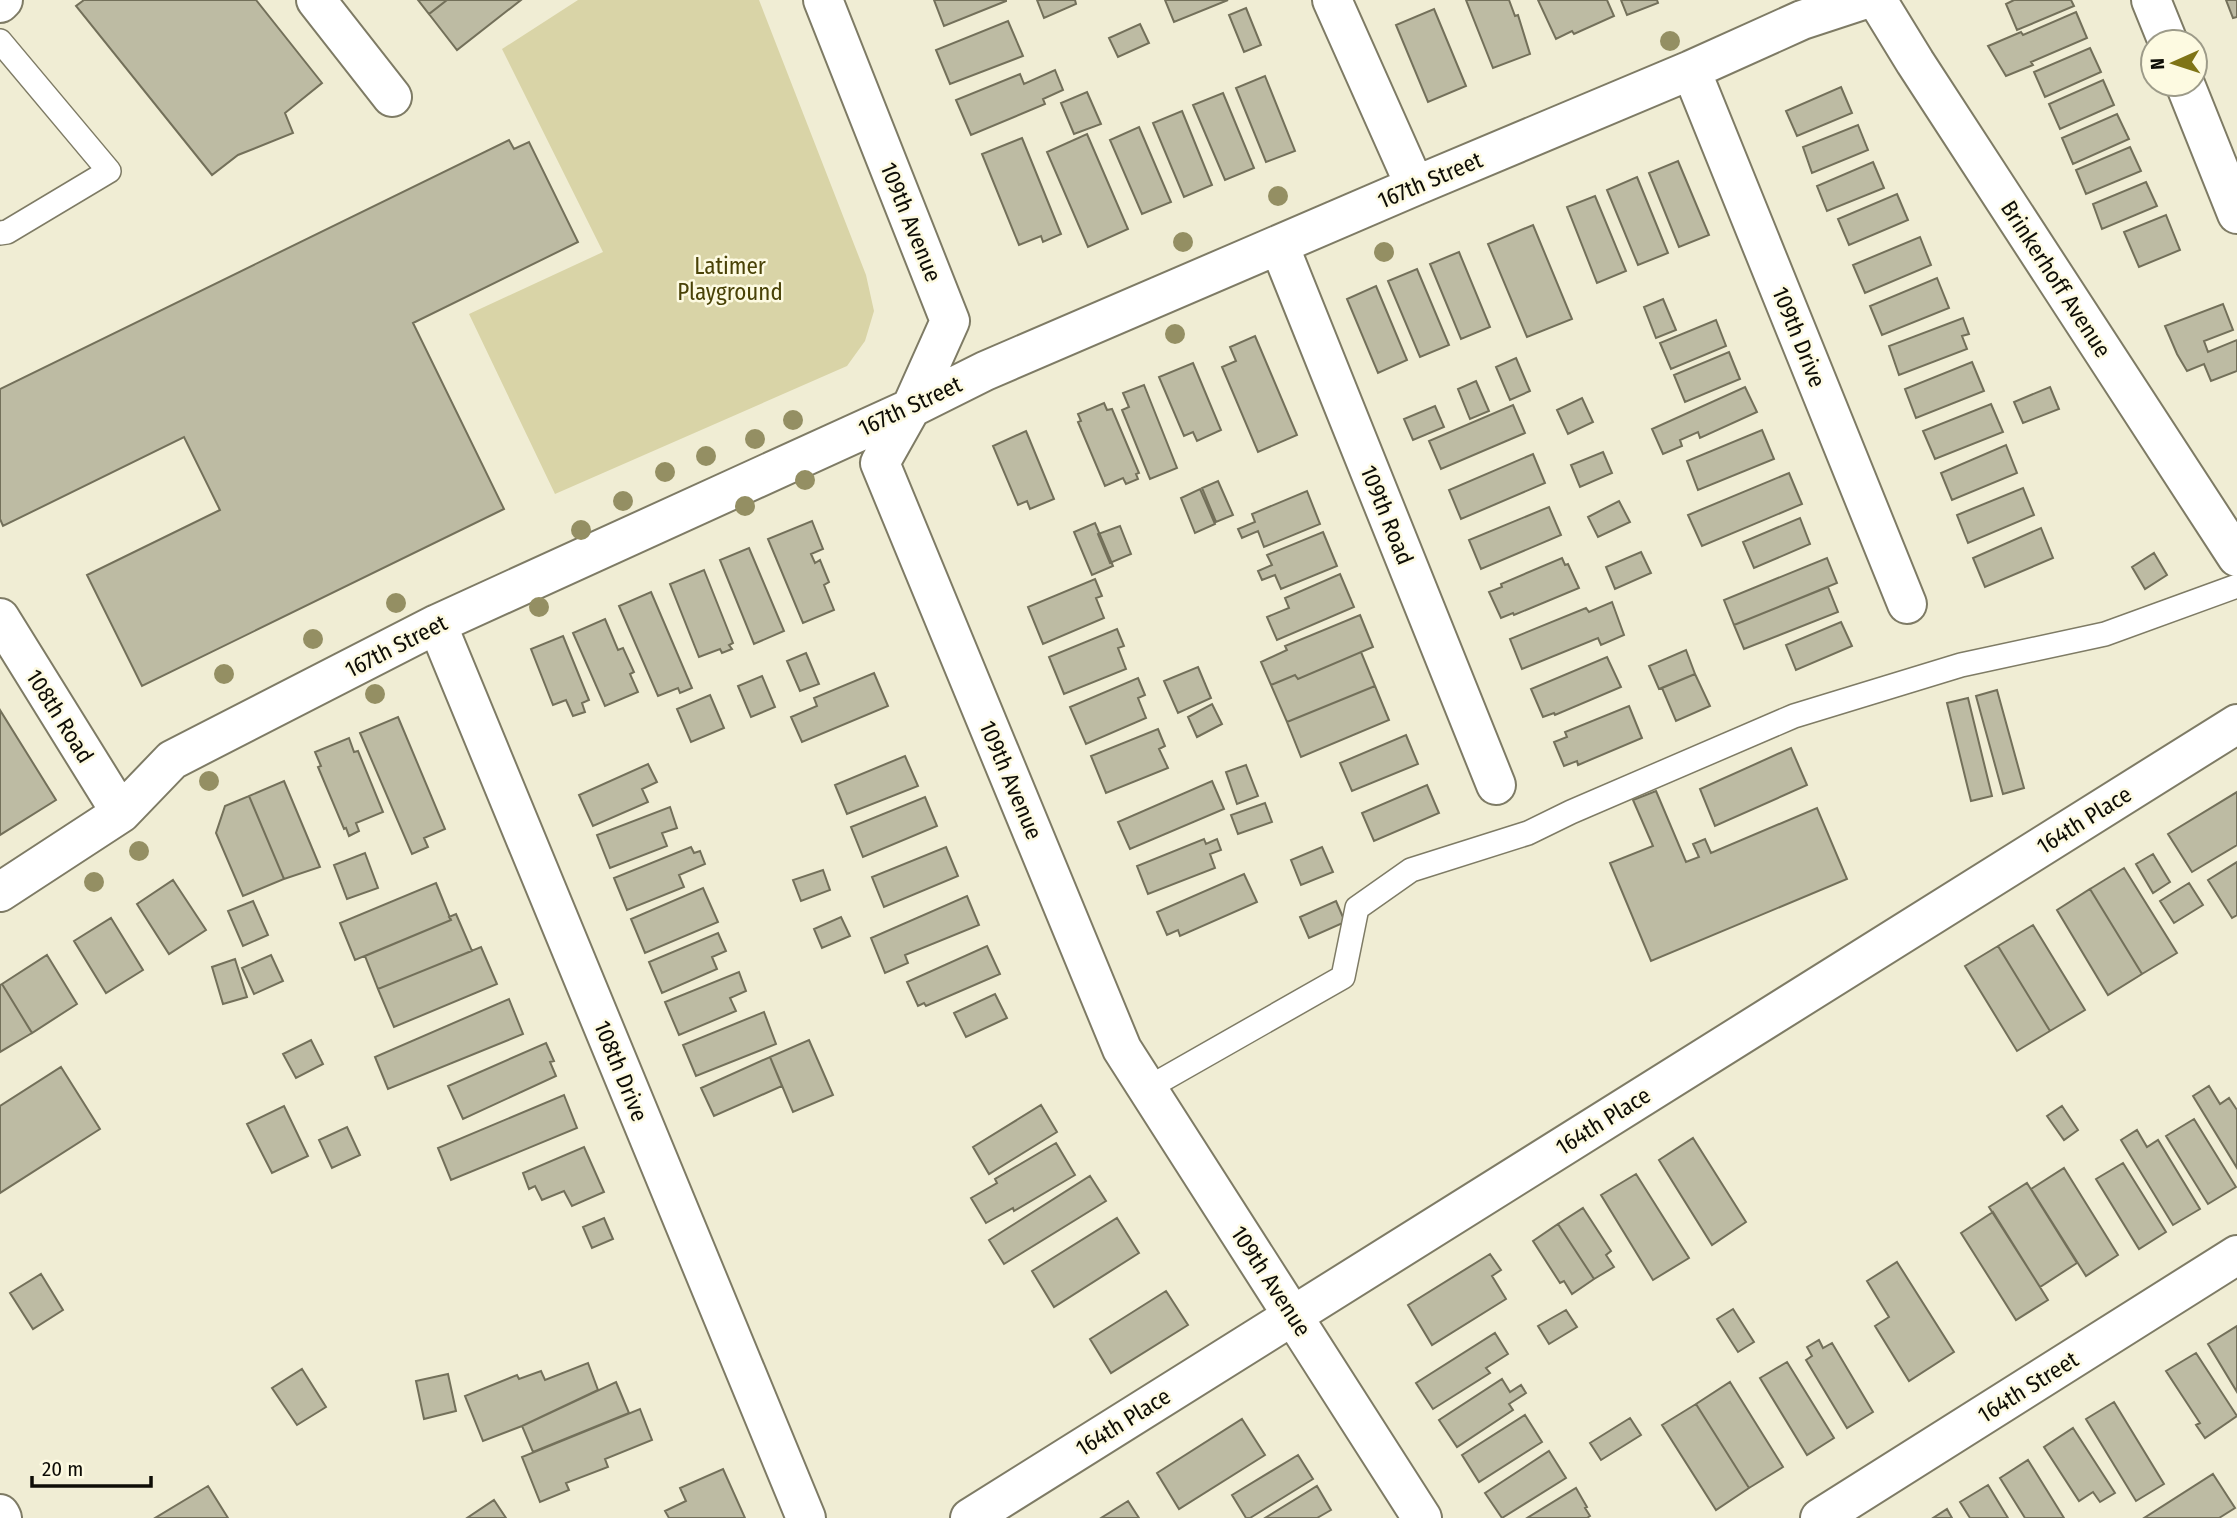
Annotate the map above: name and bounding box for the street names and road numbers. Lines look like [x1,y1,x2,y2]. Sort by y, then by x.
street label: 167th Street [1374,145,1487,215]
street label: 109th Avenue [874,158,948,286]
street label: Brinkerhoff Avenue [1995,195,2117,363]
street label: 109th Drive [1766,283,1832,391]
street label: 167th Street [854,370,967,442]
street label: 109th Road [1354,461,1420,569]
street label: 167th Street [340,608,452,684]
street label: 108th Road [20,664,100,768]
street label: 109th Avenue [973,716,1049,844]
street label: 164th Place [2031,780,2137,860]
street label: 108th Drive [588,1017,654,1125]
street label: 164th Place [1550,1081,1656,1161]
street label: 109th Avenue [1225,1220,1317,1342]
street label: 164th Street [1973,1345,2084,1429]
street label: 164th Place [1070,1382,1176,1462]

